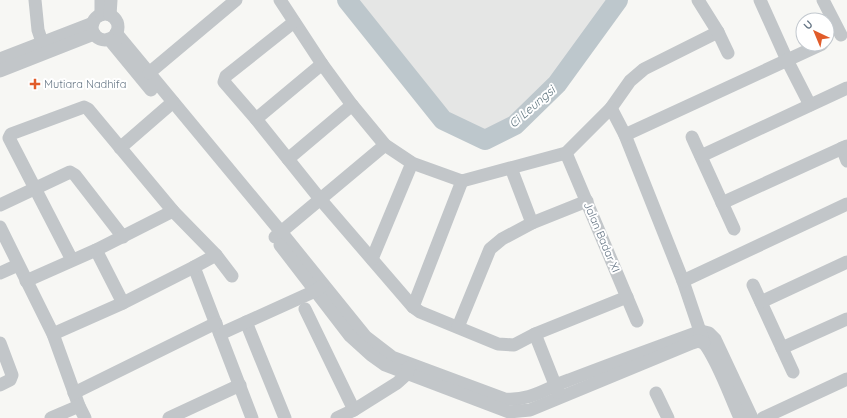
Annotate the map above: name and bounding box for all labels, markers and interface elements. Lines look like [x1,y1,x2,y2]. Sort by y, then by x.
north arrow [795,12,835,52]
text: U [800,17,816,33]
place label: Mutiara Nadhifa [44,77,126,91]
marker: Mutiara Nadhifa [29,78,41,90]
water label: Ci Leungsi [506,82,559,131]
street label: Jalan Badar XI [581,200,623,274]

